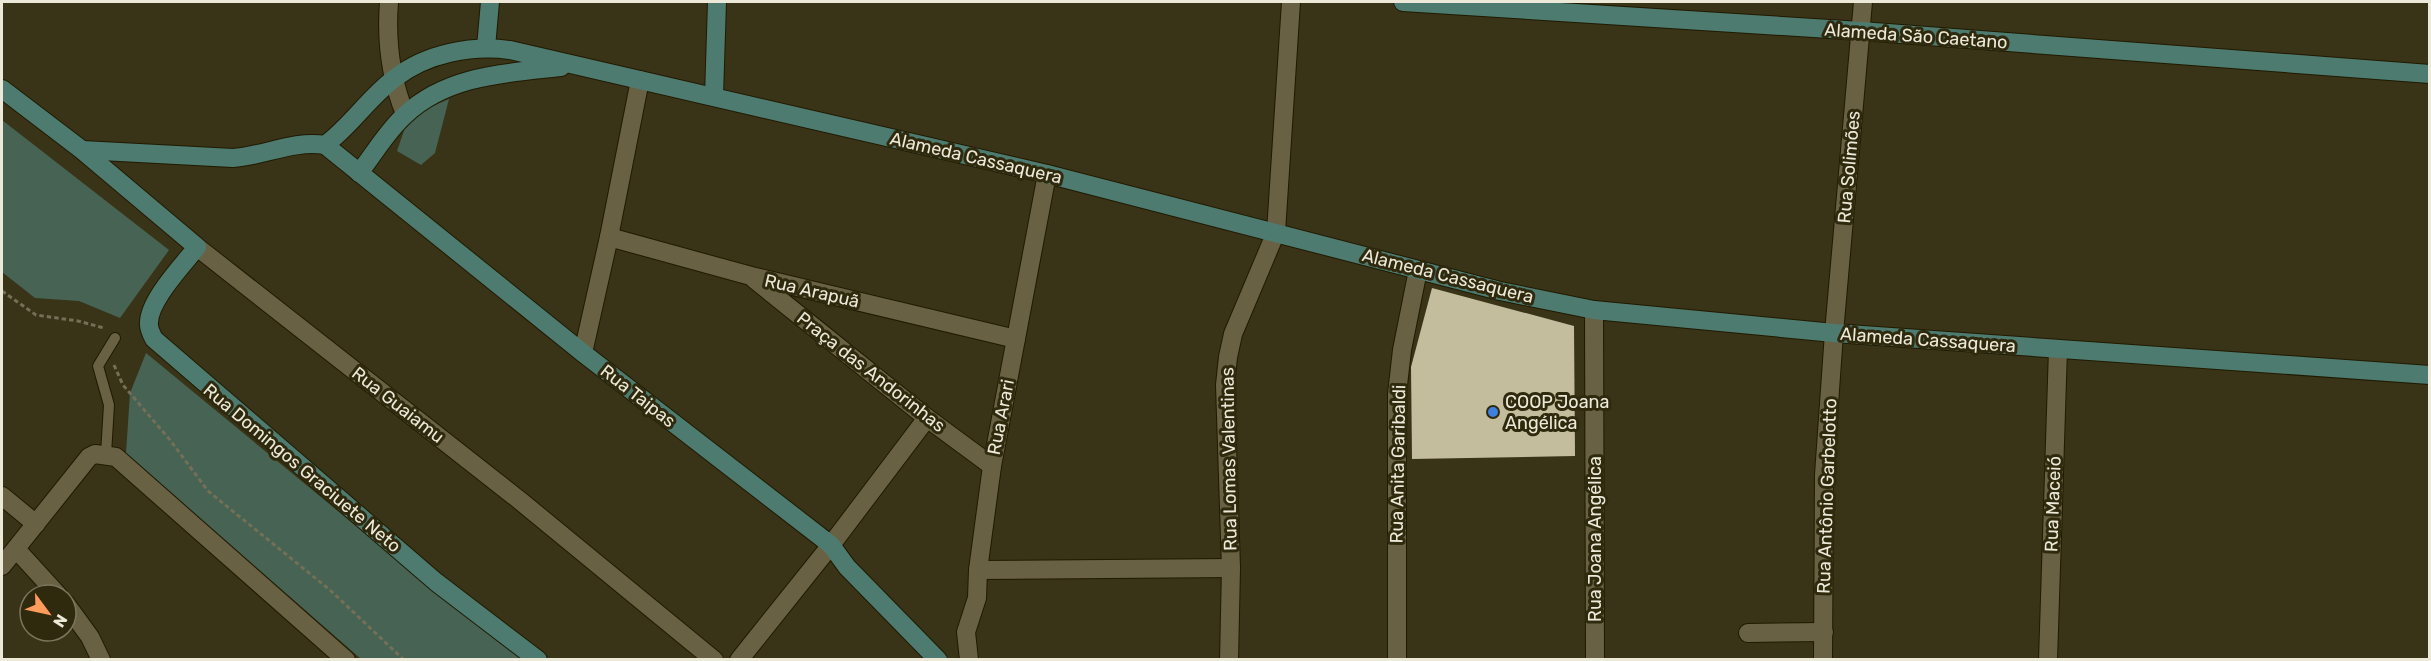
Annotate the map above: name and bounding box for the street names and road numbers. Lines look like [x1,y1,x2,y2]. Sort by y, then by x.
street label: Alameda São Caetano [1824,19,2008,53]
street label: Rua Solimões [1833,110,1865,224]
street label: Alameda Cassaquera [888,127,1064,189]
street label: Alameda Cassaquera [1360,244,1536,308]
street label: Rua Arapuã [762,269,862,313]
street label: Praça das Andorinhas [792,307,950,437]
street label: Alameda Cassaquera [1839,323,2017,357]
street label: Rua Taipas [596,360,680,432]
street label: Rua Guaiamu [347,362,449,448]
street label: Rua Lomas Valentinas [1216,367,1242,551]
street label: Rua Arari [983,377,1019,457]
street label: Rua Domingos Graciuete Neto [199,379,405,557]
street label: Rua Anita Garibaldi [1386,384,1410,544]
street label: Rua Antônio Garbelotto [1813,398,1841,594]
street label: Rua Joana Angélica [1584,456,1606,622]
street label: Rua Maceió [2040,456,2066,552]

